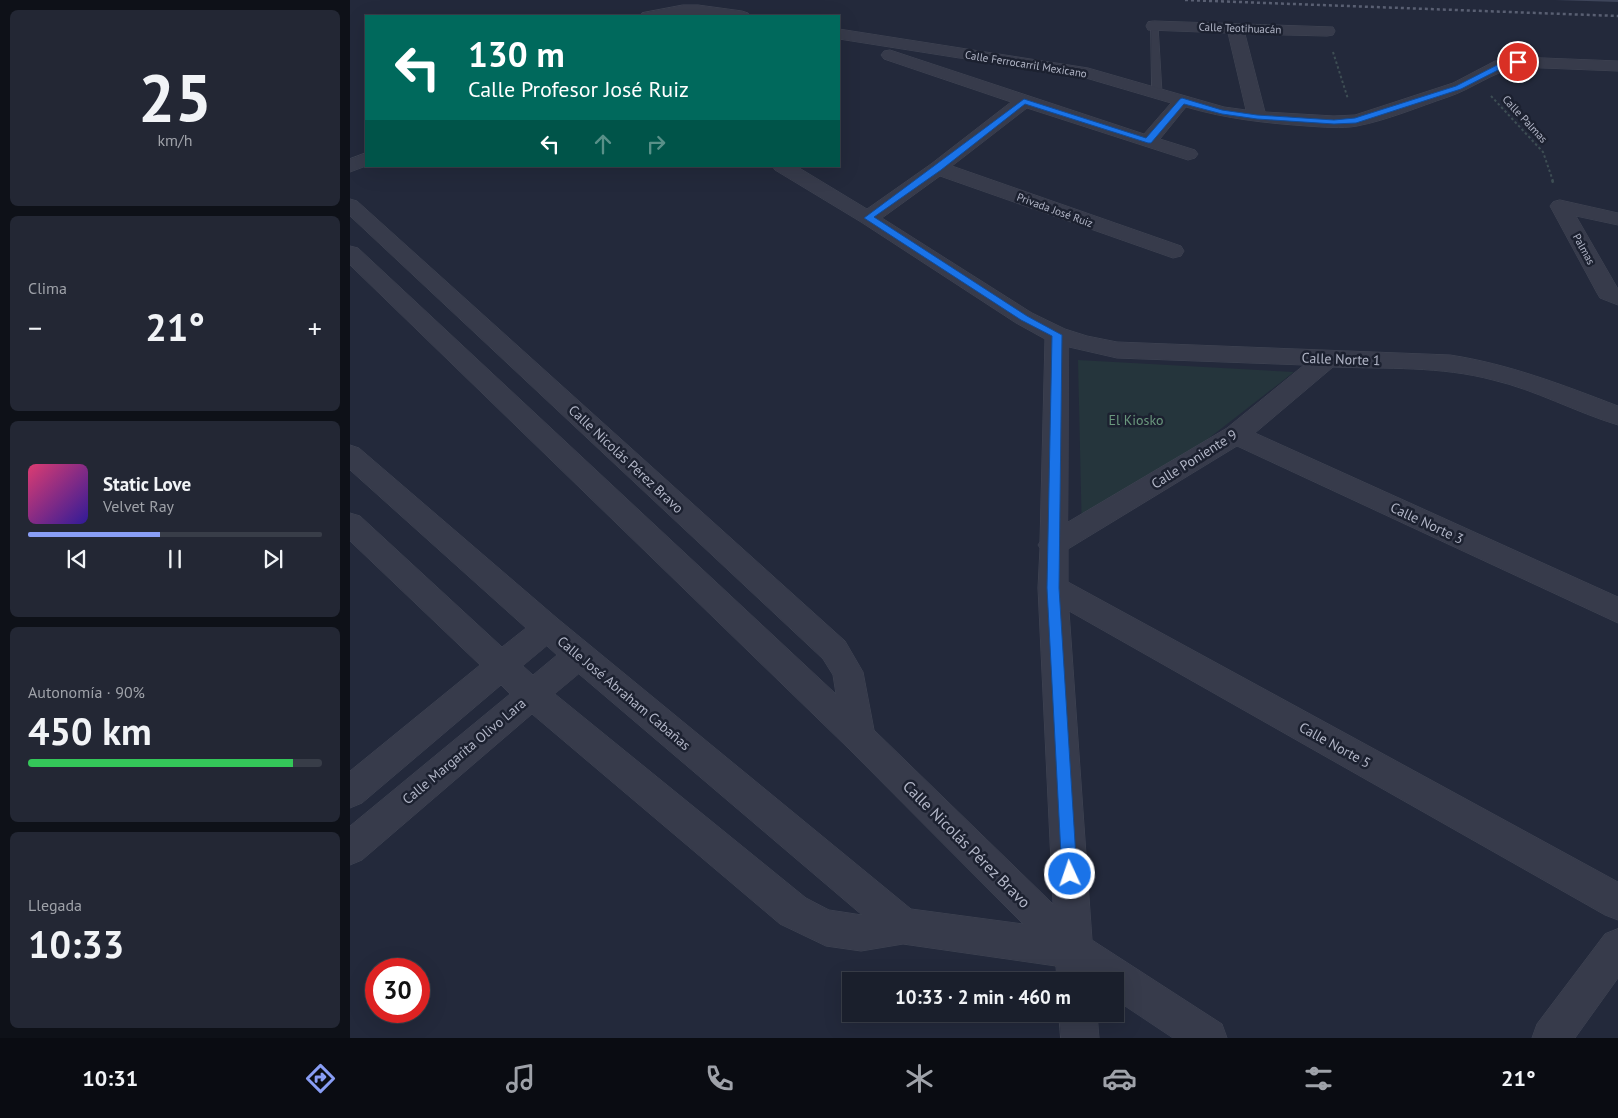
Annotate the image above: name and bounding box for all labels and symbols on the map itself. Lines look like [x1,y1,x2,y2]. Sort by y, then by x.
street label: Calle Teotihuacán [1198,20,1282,36]
pin [1497,41,1539,83]
street label: Calle Ferrocarril Mexicano [964,47,1088,81]
street label: Calle Palmas [1499,92,1551,146]
street label: Privada José Ruiz [1015,190,1095,230]
street label: Palmas [1570,231,1598,267]
street label: Calle Norte 1 [1301,349,1381,369]
street label: Calle Nicolás Pérez Bravo [565,401,687,517]
park label: El Kiosko [1108,411,1164,429]
street label: Calle Poniente 9 [1148,425,1240,493]
street label: Calle Norte 3 [1387,498,1467,548]
street label: Calle José Abraham Cabañas [554,632,694,754]
street label: Calle Margarita Olivo Lara [399,694,529,808]
street label: Calle Norte 5 [1296,718,1374,772]
street label: Calle Nicolás Pérez Bravo [899,776,1035,912]
position arrow [1043,847,1095,899]
speed limit sign: 30 [365,958,430,1023]

